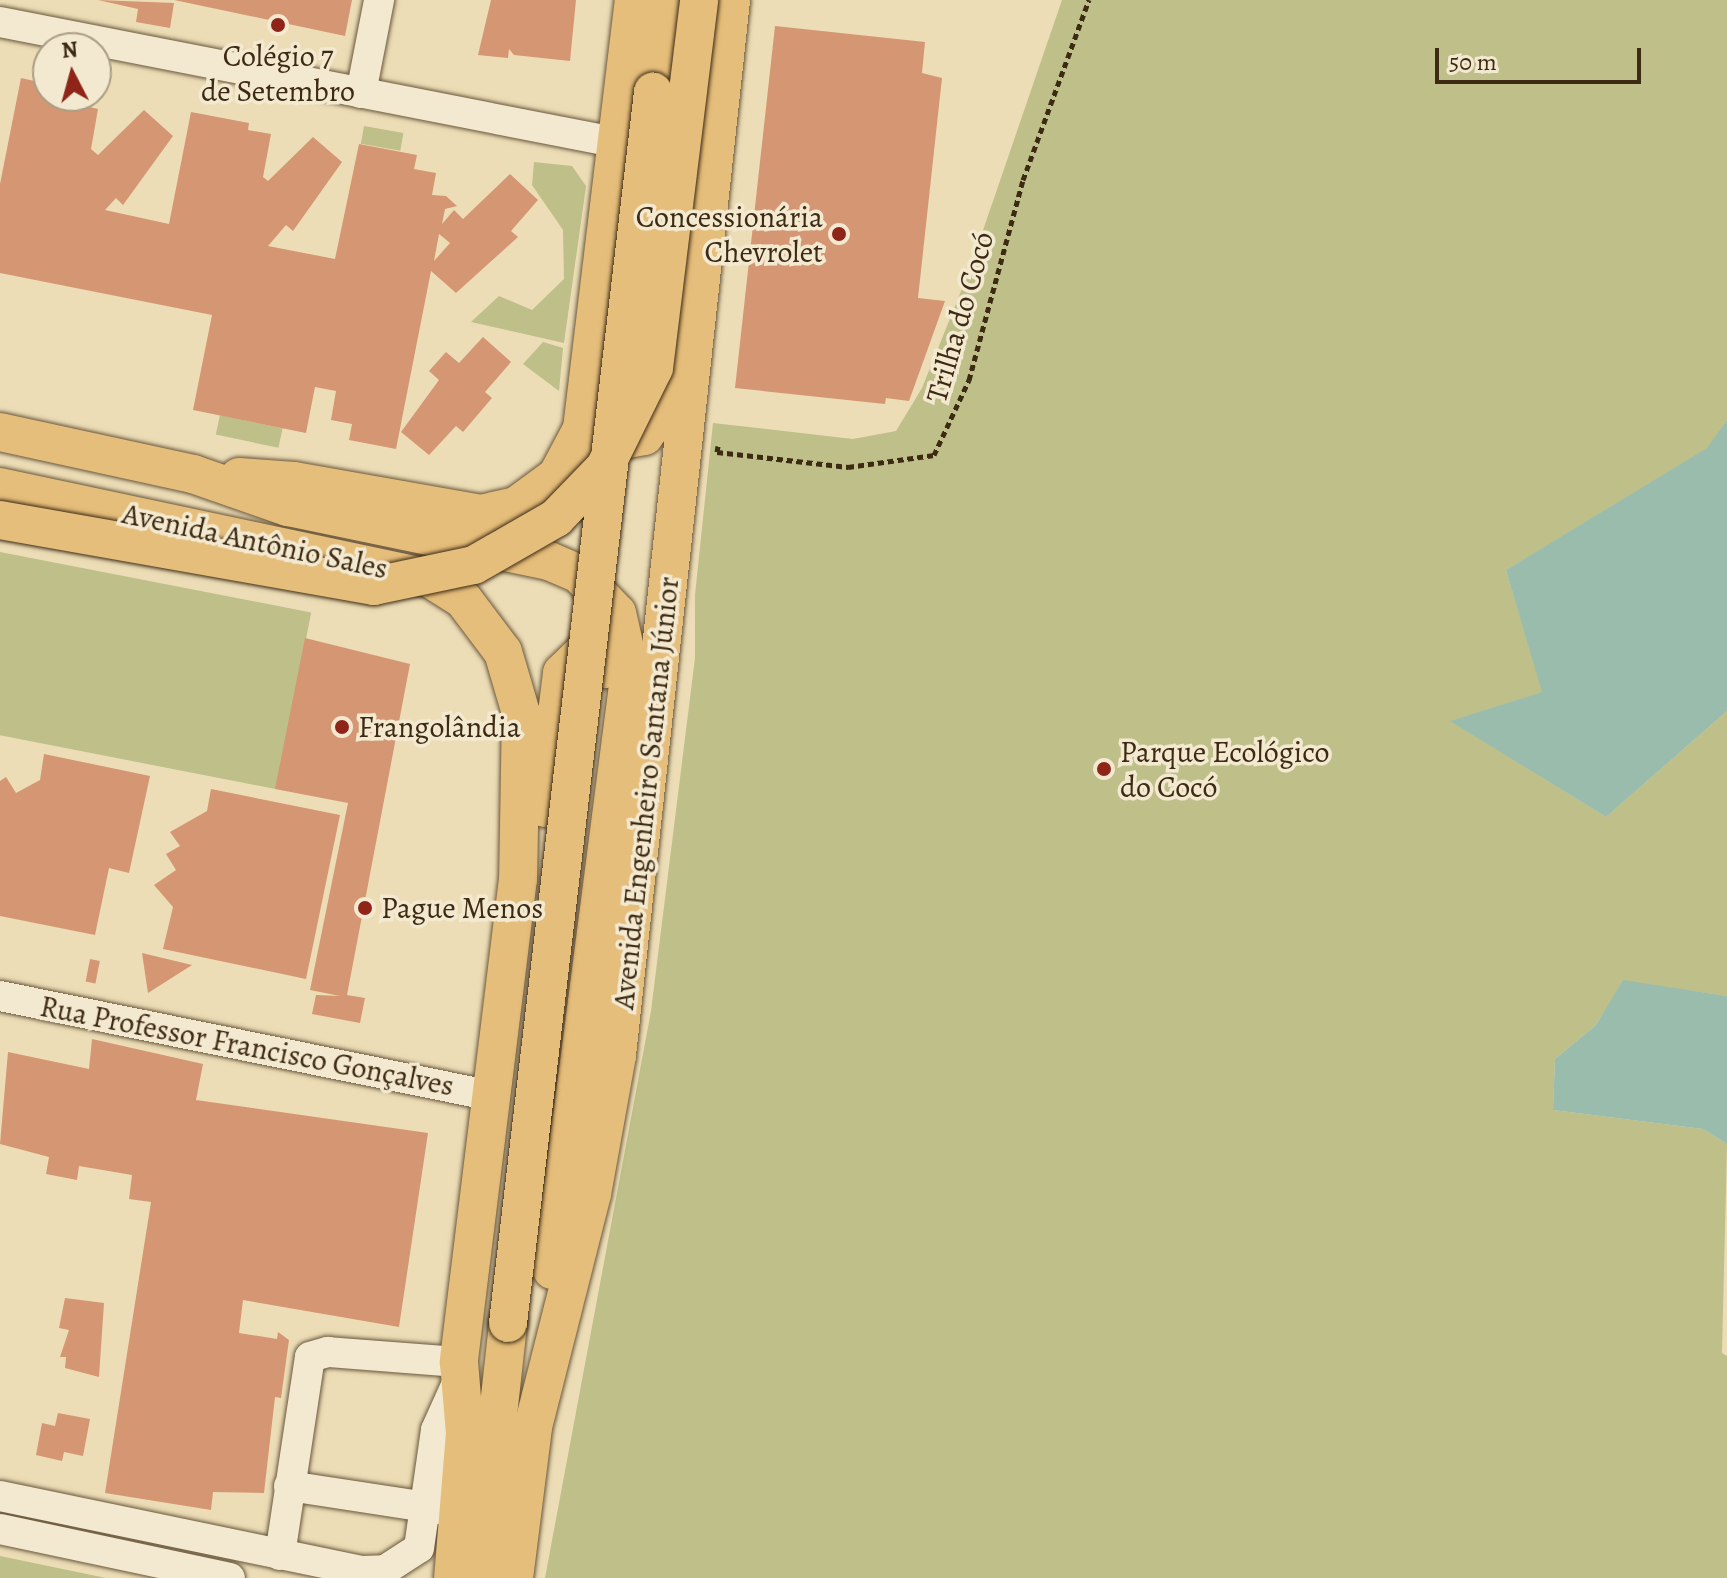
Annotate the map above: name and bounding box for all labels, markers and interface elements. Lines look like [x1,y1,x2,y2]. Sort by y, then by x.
marker: Colégio 7 de Setembro [269,16,287,34]
north arrow [32,32,112,112]
scale bar [1439,32,1645,82]
text: N [60,34,79,66]
place label: Colégio 7 de Setembro [201,38,355,108]
text: 50 m [1449,46,1497,78]
place label: Concessionária Chevrolet [636,199,823,270]
marker: Concessionária Chevrolet [830,225,848,243]
street label: Trilha do Cocó [918,227,1002,407]
street label: Avenida Antônio Sales [119,495,391,587]
street label: Avenida Engenheiro Santana Júnior [605,575,687,1011]
place label: Frangolândia [358,709,521,745]
marker: Frangolândia [333,718,351,736]
place label: Parque Ecológico do Cocó [1120,734,1329,804]
marker: Parque Ecológico do Cocó [1095,760,1113,778]
place label: Pague Menos [381,890,543,926]
marker: Pague Menos [356,899,374,917]
street label: Rua Professor Francisco Gonçalves [37,988,457,1104]

